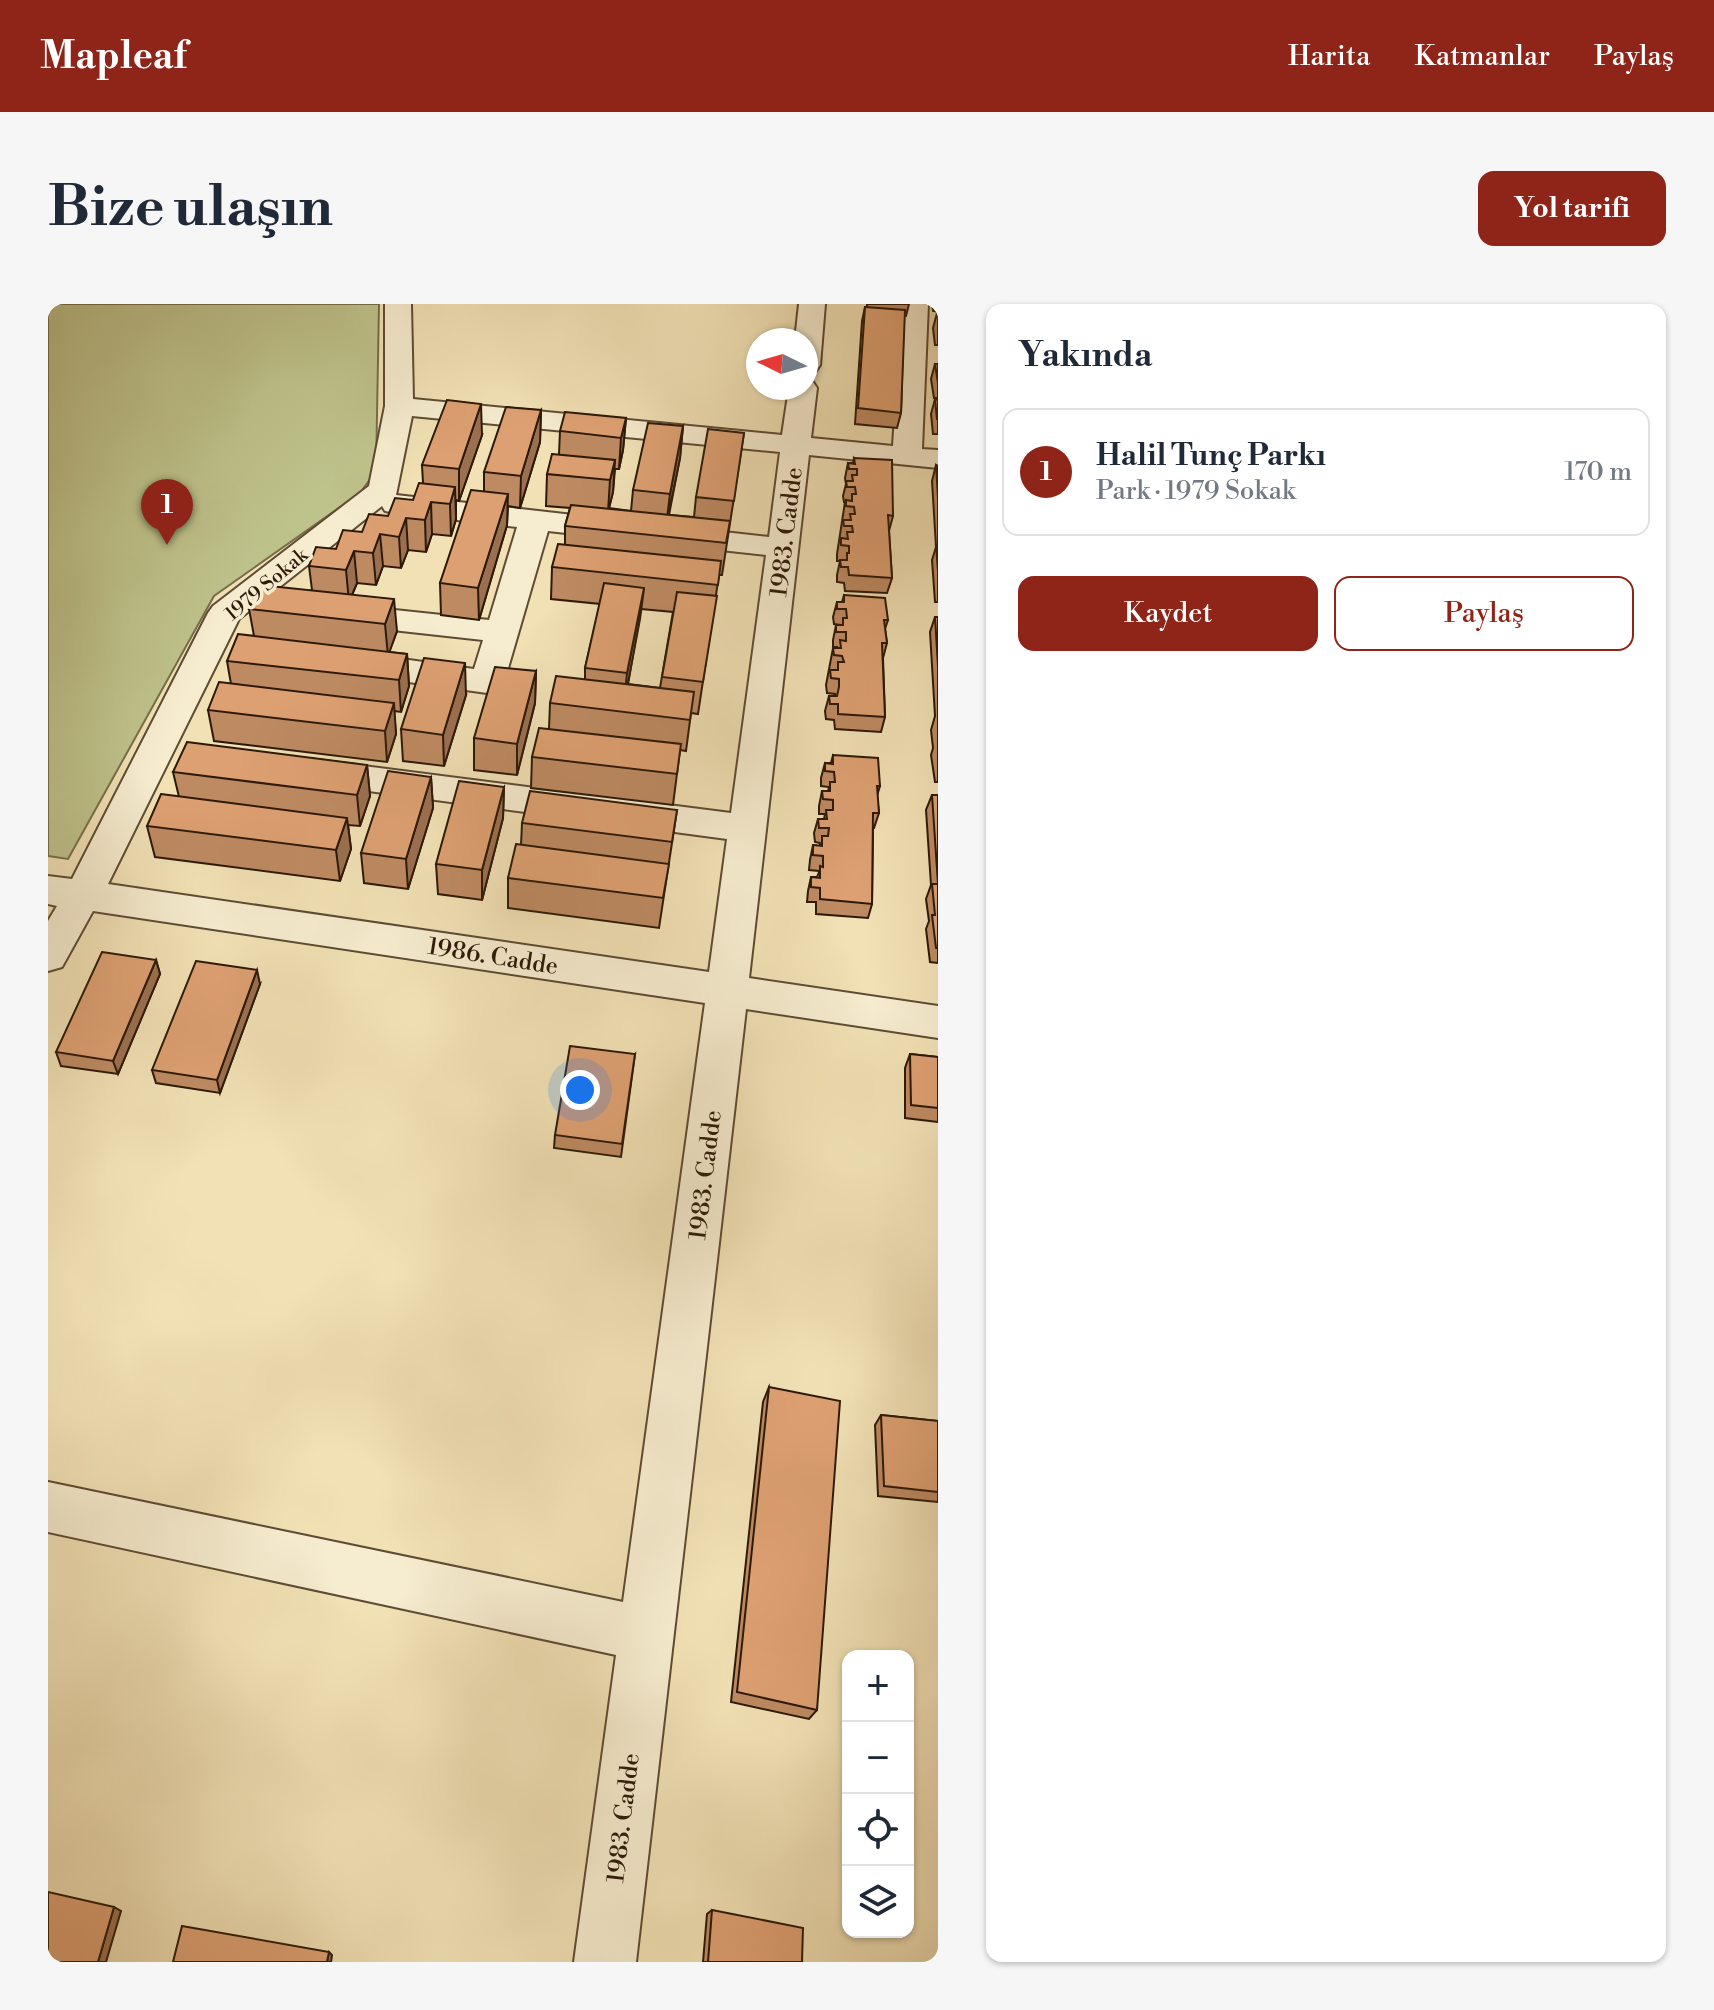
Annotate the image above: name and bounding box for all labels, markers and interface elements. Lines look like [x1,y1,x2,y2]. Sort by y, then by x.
text: Mapleaf [40,33,187,80]
text: Harita [1288,39,1370,74]
text: Katmanlar [1414,39,1550,74]
text: Paylaş [1594,39,1674,74]
button: Yol tarifi [1478,171,1666,246]
text: Bize ulaşın [48,173,333,243]
north arrow [746,328,818,400]
text: Yakında [1018,335,1152,377]
text: Halil Tunç Parkı [1096,437,1326,475]
text: 1 [1040,456,1052,488]
text: 170 m [1564,456,1632,488]
street label: 1983. Cadde [764,466,810,599]
text: Park · 1979 Sokak [1096,475,1296,507]
pin: 1 [141,479,193,545]
street label: 1979 Sokak [220,542,315,627]
button: Kaydet [1018,576,1318,651]
button: Paylaş [1334,576,1634,651]
street label: 1986. Cadde [425,932,560,982]
your location [560,1070,600,1110]
street label: 1983. Cadde [683,1109,729,1242]
map controls [842,1650,914,1938]
button: + [842,1650,914,1722]
button: − [842,1722,914,1794]
street label: 1983. Cadde [601,1752,647,1885]
button: locate [842,1794,914,1866]
button: layers [842,1866,914,1938]

